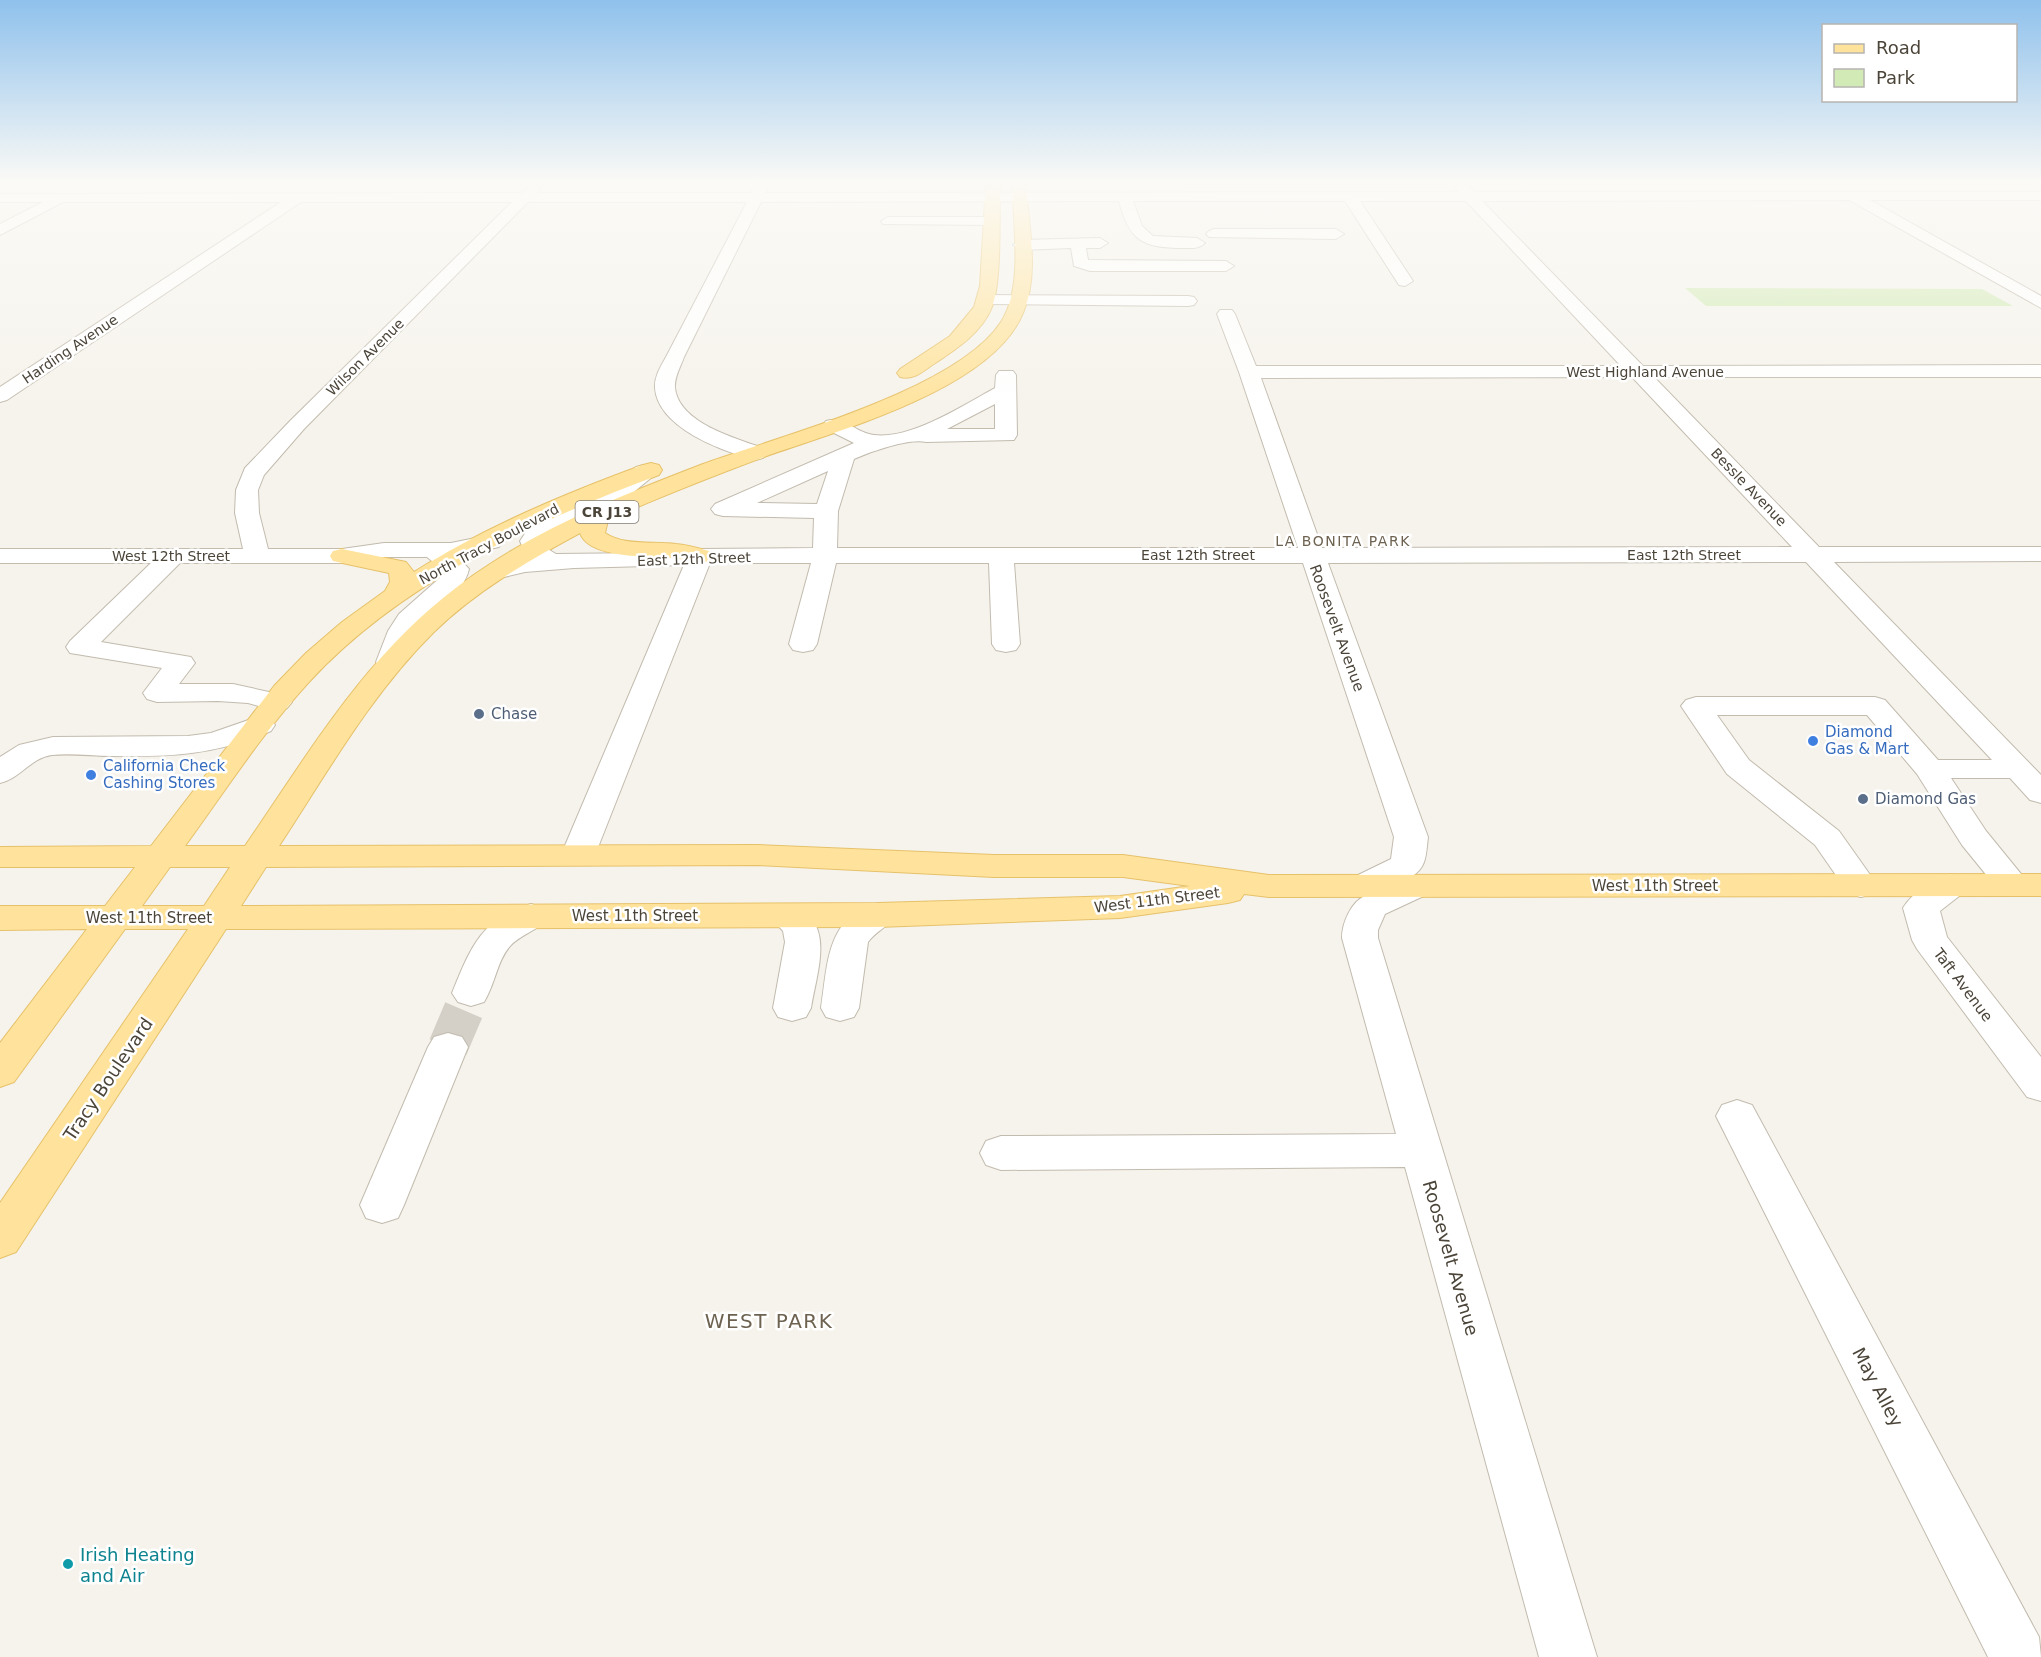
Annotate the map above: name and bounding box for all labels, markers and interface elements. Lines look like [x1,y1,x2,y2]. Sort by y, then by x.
legend [1822,24,2017,102]
text: Road [1876,37,1921,58]
text: Park [1876,67,1915,88]
street label: Harding Avenue [19,311,121,387]
street label: Wilson Avenue [323,315,407,399]
street label: West Highland Avenue [1566,364,1724,380]
street label: Bessle Avenue [1708,445,1790,529]
street label: North Tracy Boulevard [417,500,561,588]
road number: CR J13 [576,501,638,523]
district label: LA BONITA PARK [1275,533,1411,549]
street label: East 12th Street [1141,547,1255,563]
street label: East 12th Street [1627,547,1741,563]
street label: West 12th Street [112,548,231,564]
street label: East 12th Street [637,549,752,569]
street label: Roosevelt Avenue [1306,562,1368,694]
place label: Chase [491,705,537,723]
marker: Chase [472,707,486,721]
place label: Diamond Gas & Mart [1825,723,1909,758]
marker: Diamond Gas & Mart [1806,734,1820,748]
place label: California Check Cashing Stores [103,757,225,792]
marker: California Check Cashing Stores [84,768,98,782]
place label: Diamond Gas [1875,790,1976,808]
marker: Diamond Gas [1856,792,1870,806]
street label: West 11th Street [1592,877,1718,895]
street label: West 11th Street [1093,883,1221,917]
street label: West 11th Street [572,907,698,925]
street label: West 11th Street [86,909,212,927]
street label: Taft Avenue [1929,944,1996,1025]
street label: Tracy Boulevard [58,1013,157,1145]
street label: Roosevelt Avenue [1419,1178,1483,1338]
district label: WEST PARK [705,1309,833,1333]
street label: May Alley [1848,1344,1908,1431]
place label: Irish Heating and Air [80,1544,195,1586]
marker: Irish Heating and Air [61,1557,75,1571]

